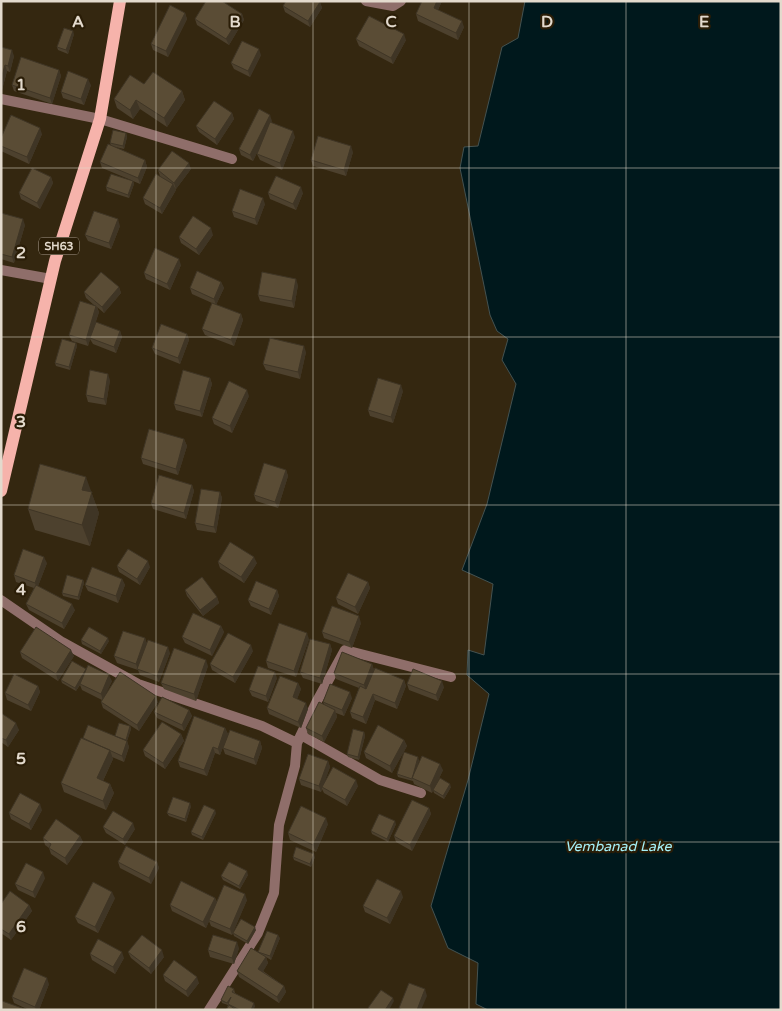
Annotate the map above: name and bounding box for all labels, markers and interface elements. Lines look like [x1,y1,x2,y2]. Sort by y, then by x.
text: A [72,12,84,32]
text: B [229,12,241,32]
text: C [385,12,397,32]
text: D [541,12,553,32]
text: E [699,12,709,32]
text: 1 [16,75,26,95]
road number: SH63 [39,238,79,255]
text: 2 [16,243,26,263]
text: 3 [16,412,26,432]
text: 4 [16,580,26,600]
text: 5 [16,749,26,769]
water label: Vembanad Lake [565,838,672,855]
text: 6 [16,917,26,937]

